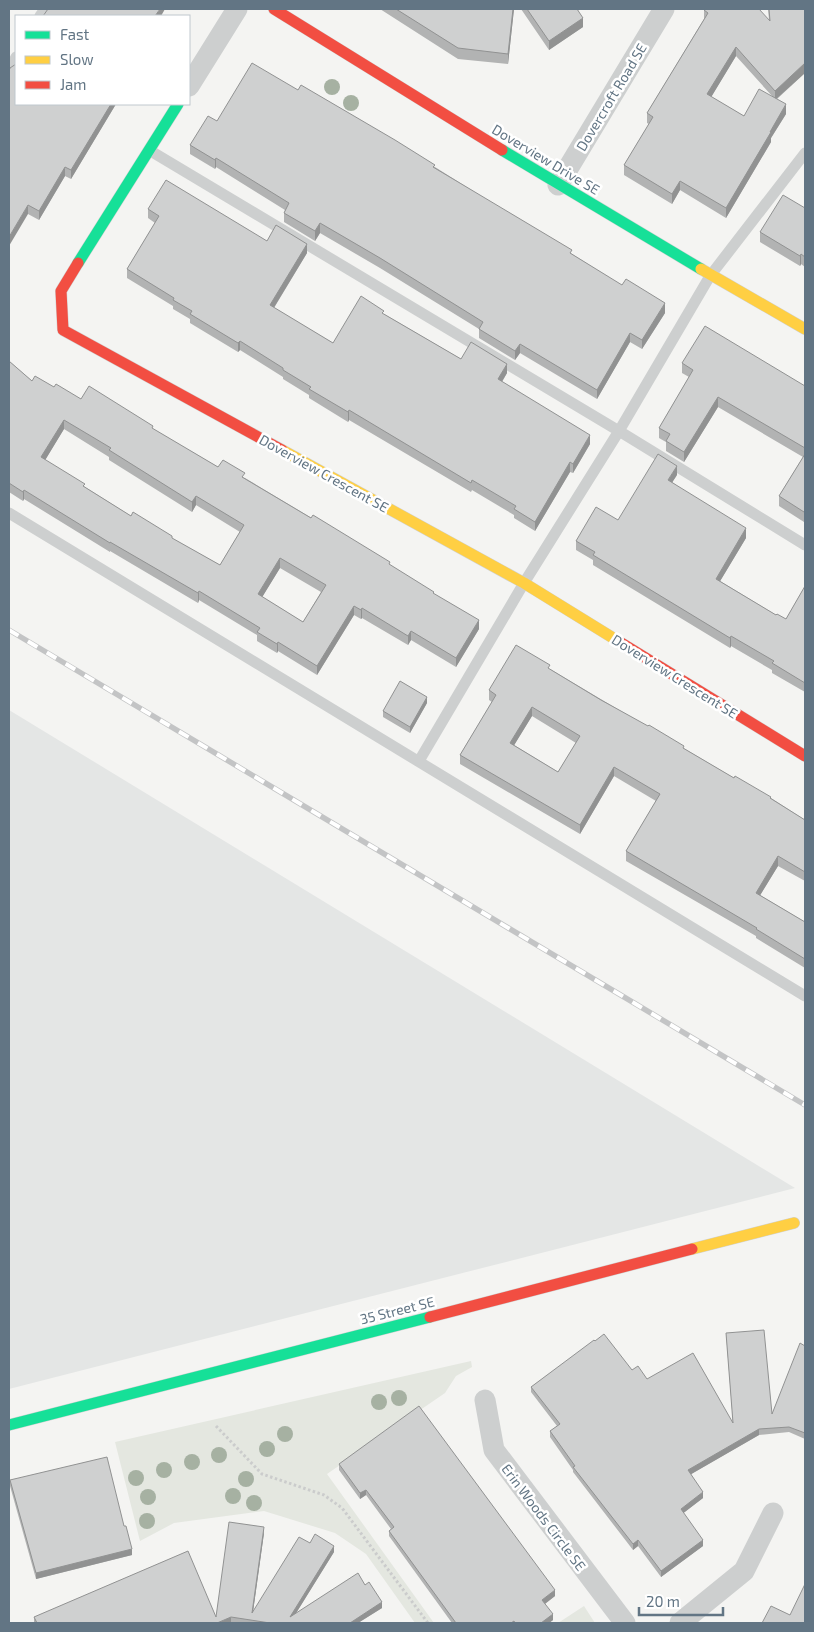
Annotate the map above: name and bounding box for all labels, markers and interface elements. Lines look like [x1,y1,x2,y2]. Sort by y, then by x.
legend [15,15,190,105]
text: Fast [60,25,90,43]
street label: Dovercroft Road SE [572,40,650,154]
text: Slow [60,50,94,68]
text: Jam [60,75,86,93]
street label: Doverview Drive SE [489,120,603,198]
street label: Doverview Crescent SE [256,430,392,516]
street label: Doverview Crescent SE [609,630,741,722]
street label: 35 Street SE [358,1293,436,1327]
street label: Erin Woods Circle SE [498,1460,590,1574]
scale bar [639,1584,723,1616]
text: 20 m [646,1592,680,1610]

